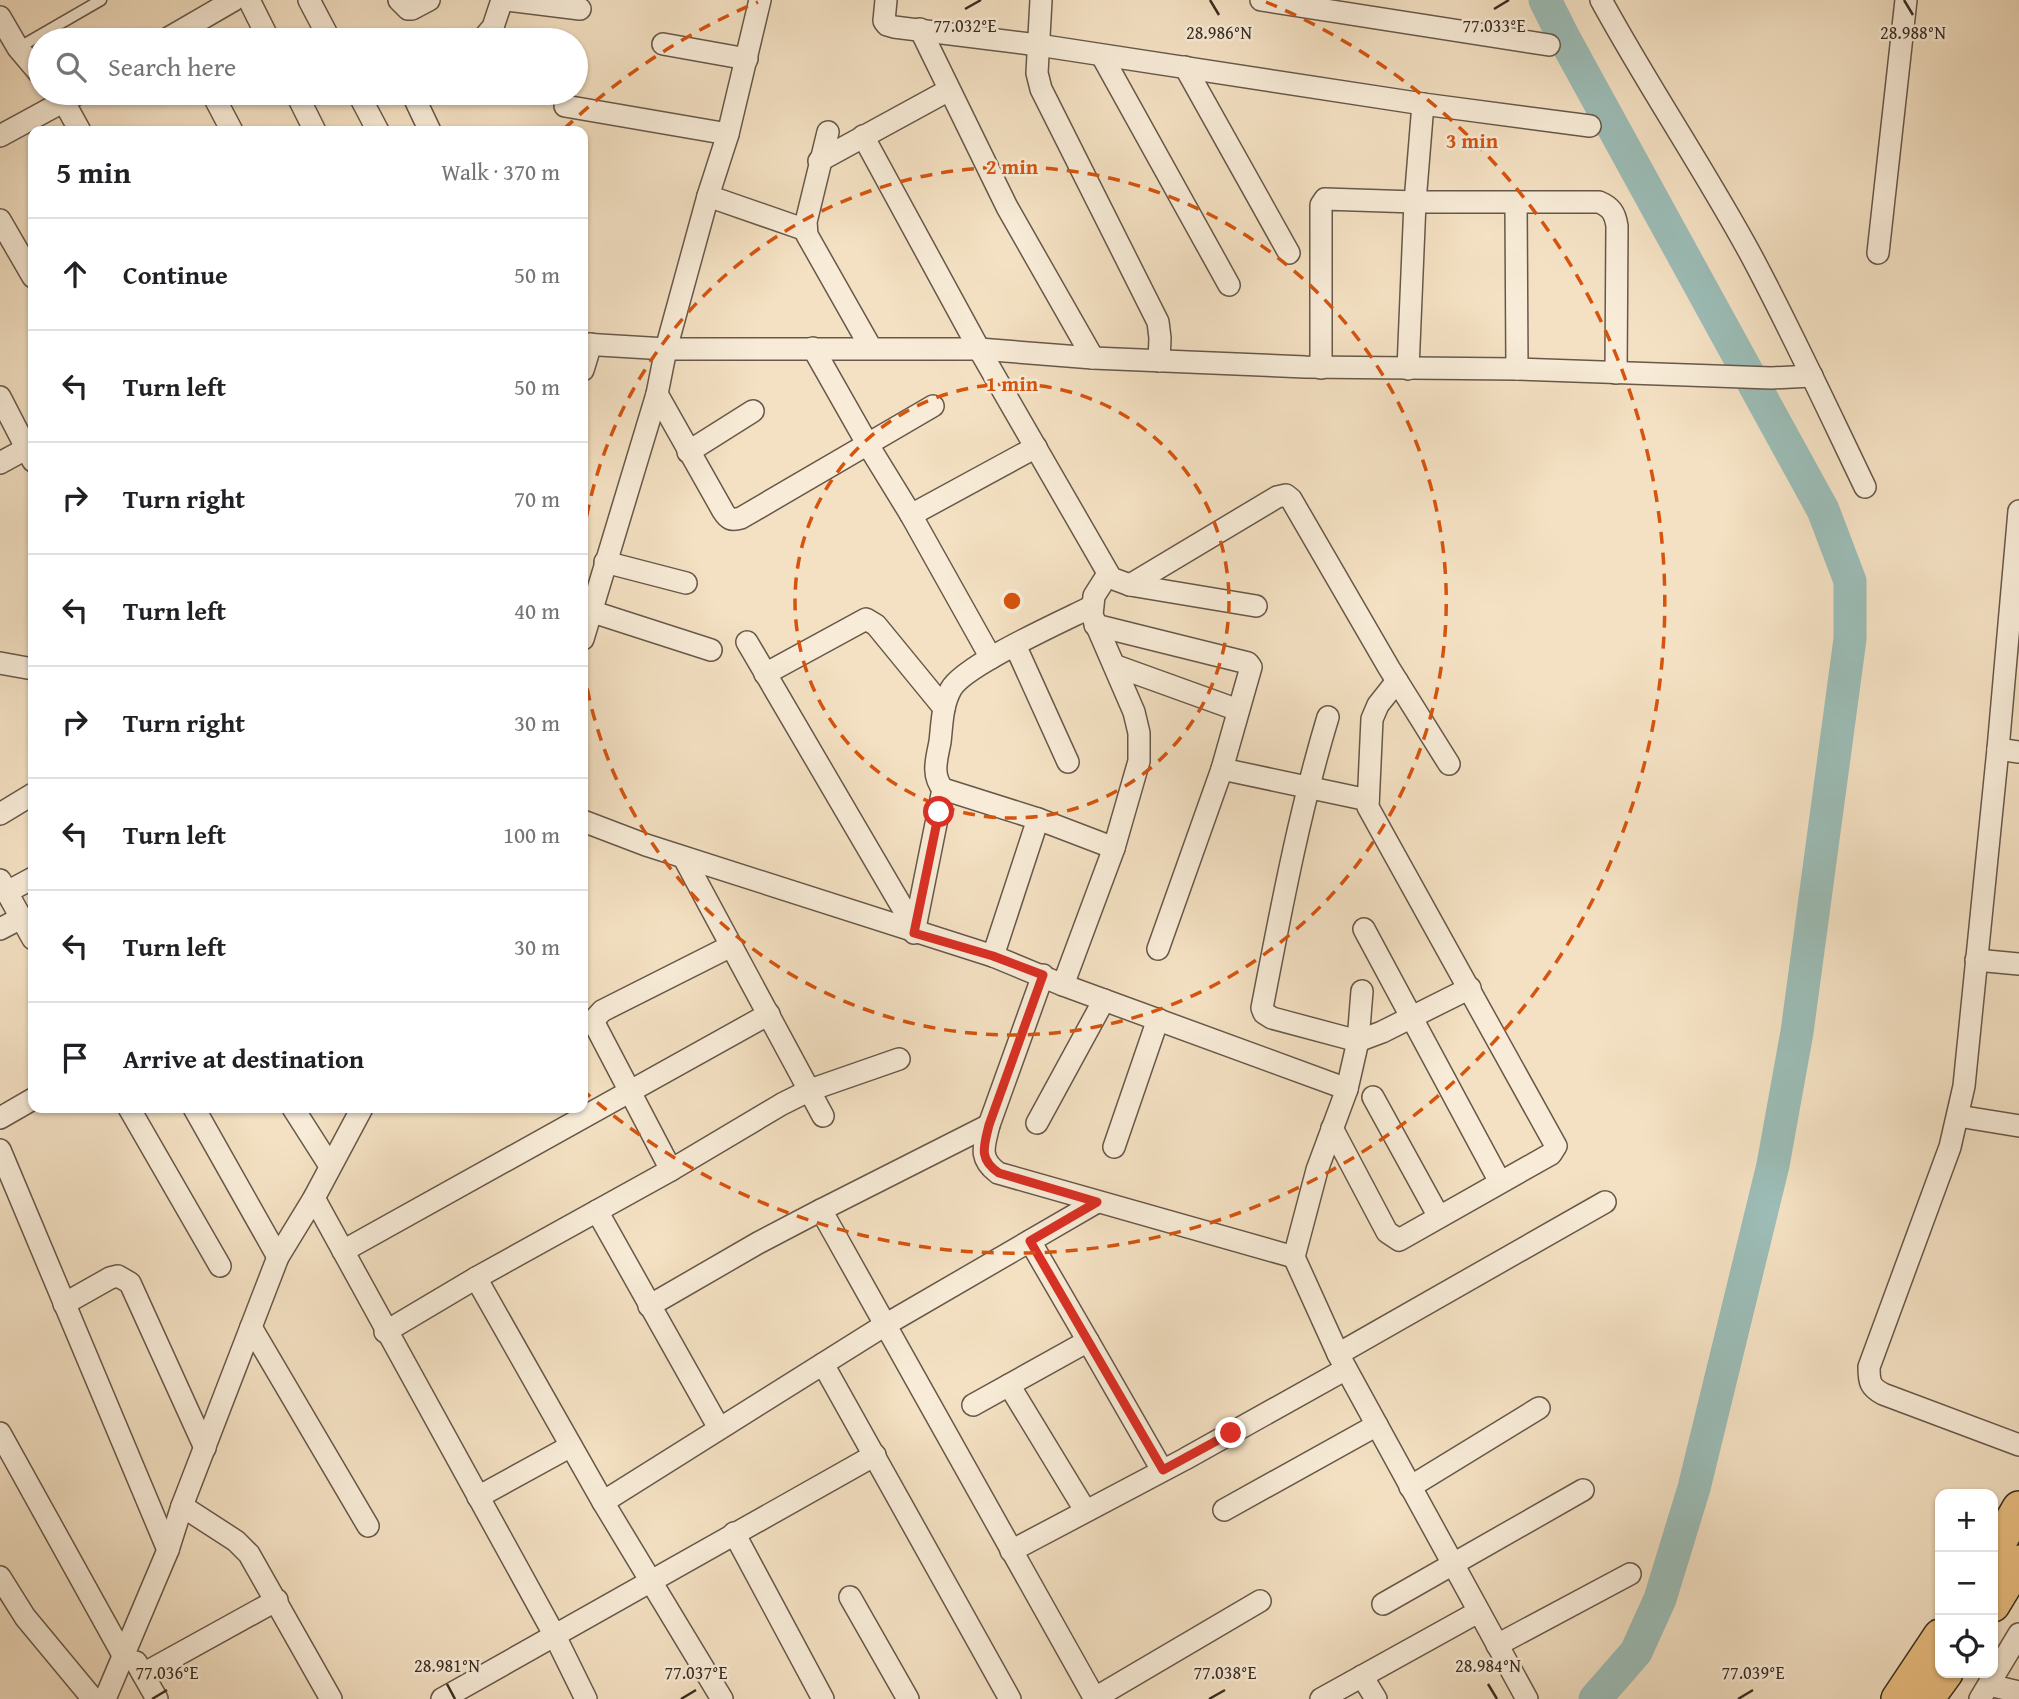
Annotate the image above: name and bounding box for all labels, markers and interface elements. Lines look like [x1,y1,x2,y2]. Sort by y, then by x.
text: 77.032°E [933,12,997,39]
text: 77.033°E [1462,12,1526,39]
text: 28.986°N [1186,19,1252,46]
text: 28.988°N [1880,19,1946,46]
search box [28,28,588,105]
text: Search here [108,47,236,86]
icon: search [52,48,90,86]
text: 3 min [1446,125,1499,156]
text: 5 min [56,150,131,194]
text: 2 min [986,151,1039,182]
text: Walk · 370 m [441,155,560,188]
icon: ahead [56,255,94,293]
text: Continue [123,255,228,294]
text: 50 m [514,258,560,291]
icon: left [56,367,94,405]
text: Turn left [123,367,226,406]
text: 1 min [986,368,1039,399]
text: 50 m [514,370,560,403]
icon: right [56,479,94,517]
text: Turn right [123,479,245,518]
text: 70 m [514,482,560,515]
centre of rings [1000,589,1024,613]
icon: left [56,591,94,629]
text: Turn left [123,591,226,630]
text: 40 m [514,594,560,627]
icon: right [56,703,94,741]
text: Turn right [123,703,245,742]
text: 30 m [514,706,560,739]
route start [923,796,954,827]
icon: left [56,815,94,853]
text: Turn left [123,815,226,854]
text: 100 m [503,818,560,851]
icon: left [56,927,94,965]
text: Turn left [123,927,226,966]
text: 30 m [514,930,560,963]
icon: arrive [56,1039,94,1077]
text: Arrive at destination [123,1039,364,1078]
route end [1215,1417,1246,1448]
map controls [1935,1489,1998,1678]
button: + [1935,1489,1998,1552]
button: − [1935,1552,1998,1615]
button: locate [1935,1615,1998,1678]
text: 28.981°N [414,1652,480,1679]
text: 28.984°N [1455,1652,1521,1679]
text: 77.036°E [135,1659,199,1686]
text: 77.037°E [664,1659,728,1686]
text: 77.038°E [1193,1659,1257,1686]
text: 77.039°E [1721,1659,1785,1686]

